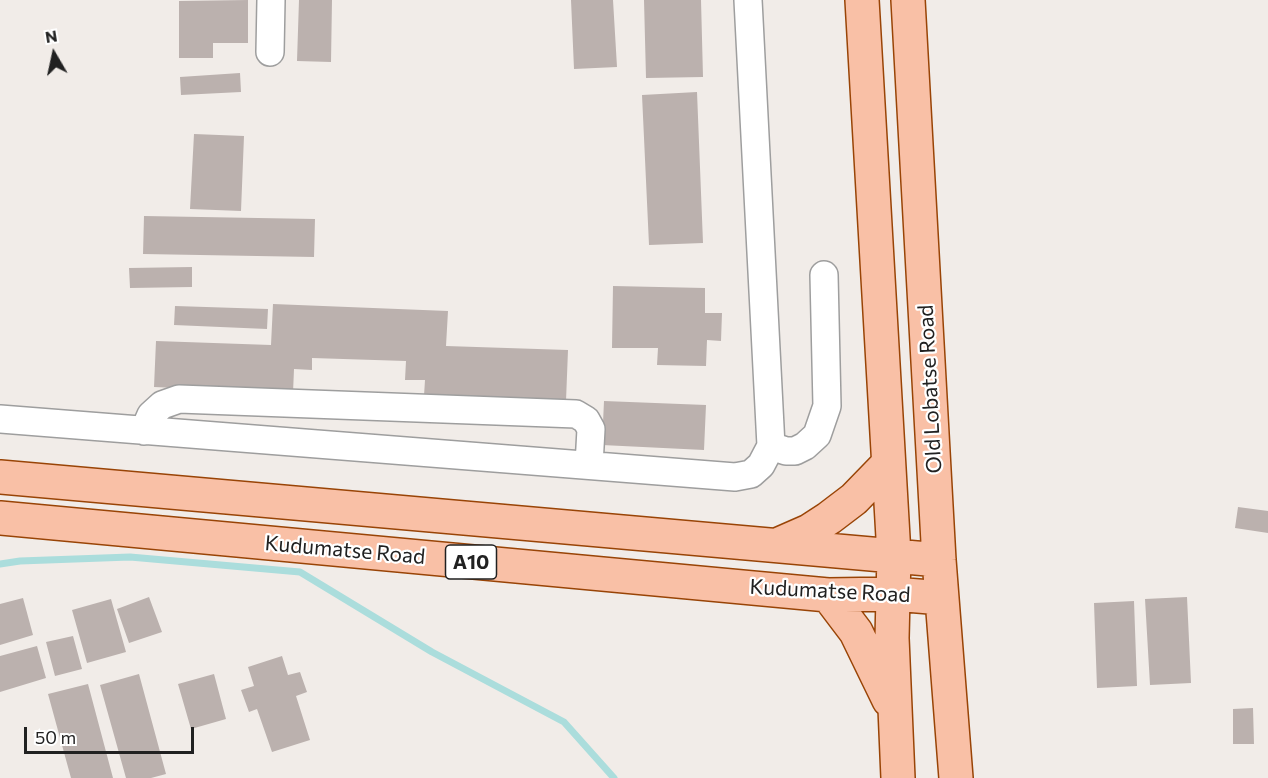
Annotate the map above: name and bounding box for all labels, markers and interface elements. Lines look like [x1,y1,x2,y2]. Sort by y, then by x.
north arrow [24,24,84,84]
text: N [44,25,59,46]
street label: Old Lobatse Road [913,304,947,474]
street label: Kudumatse Road [264,530,426,570]
road number: A10 [446,545,496,579]
street label: Kudumatse Road [749,574,911,608]
scale bar [27,715,196,753]
text: 50 m [35,726,76,748]

